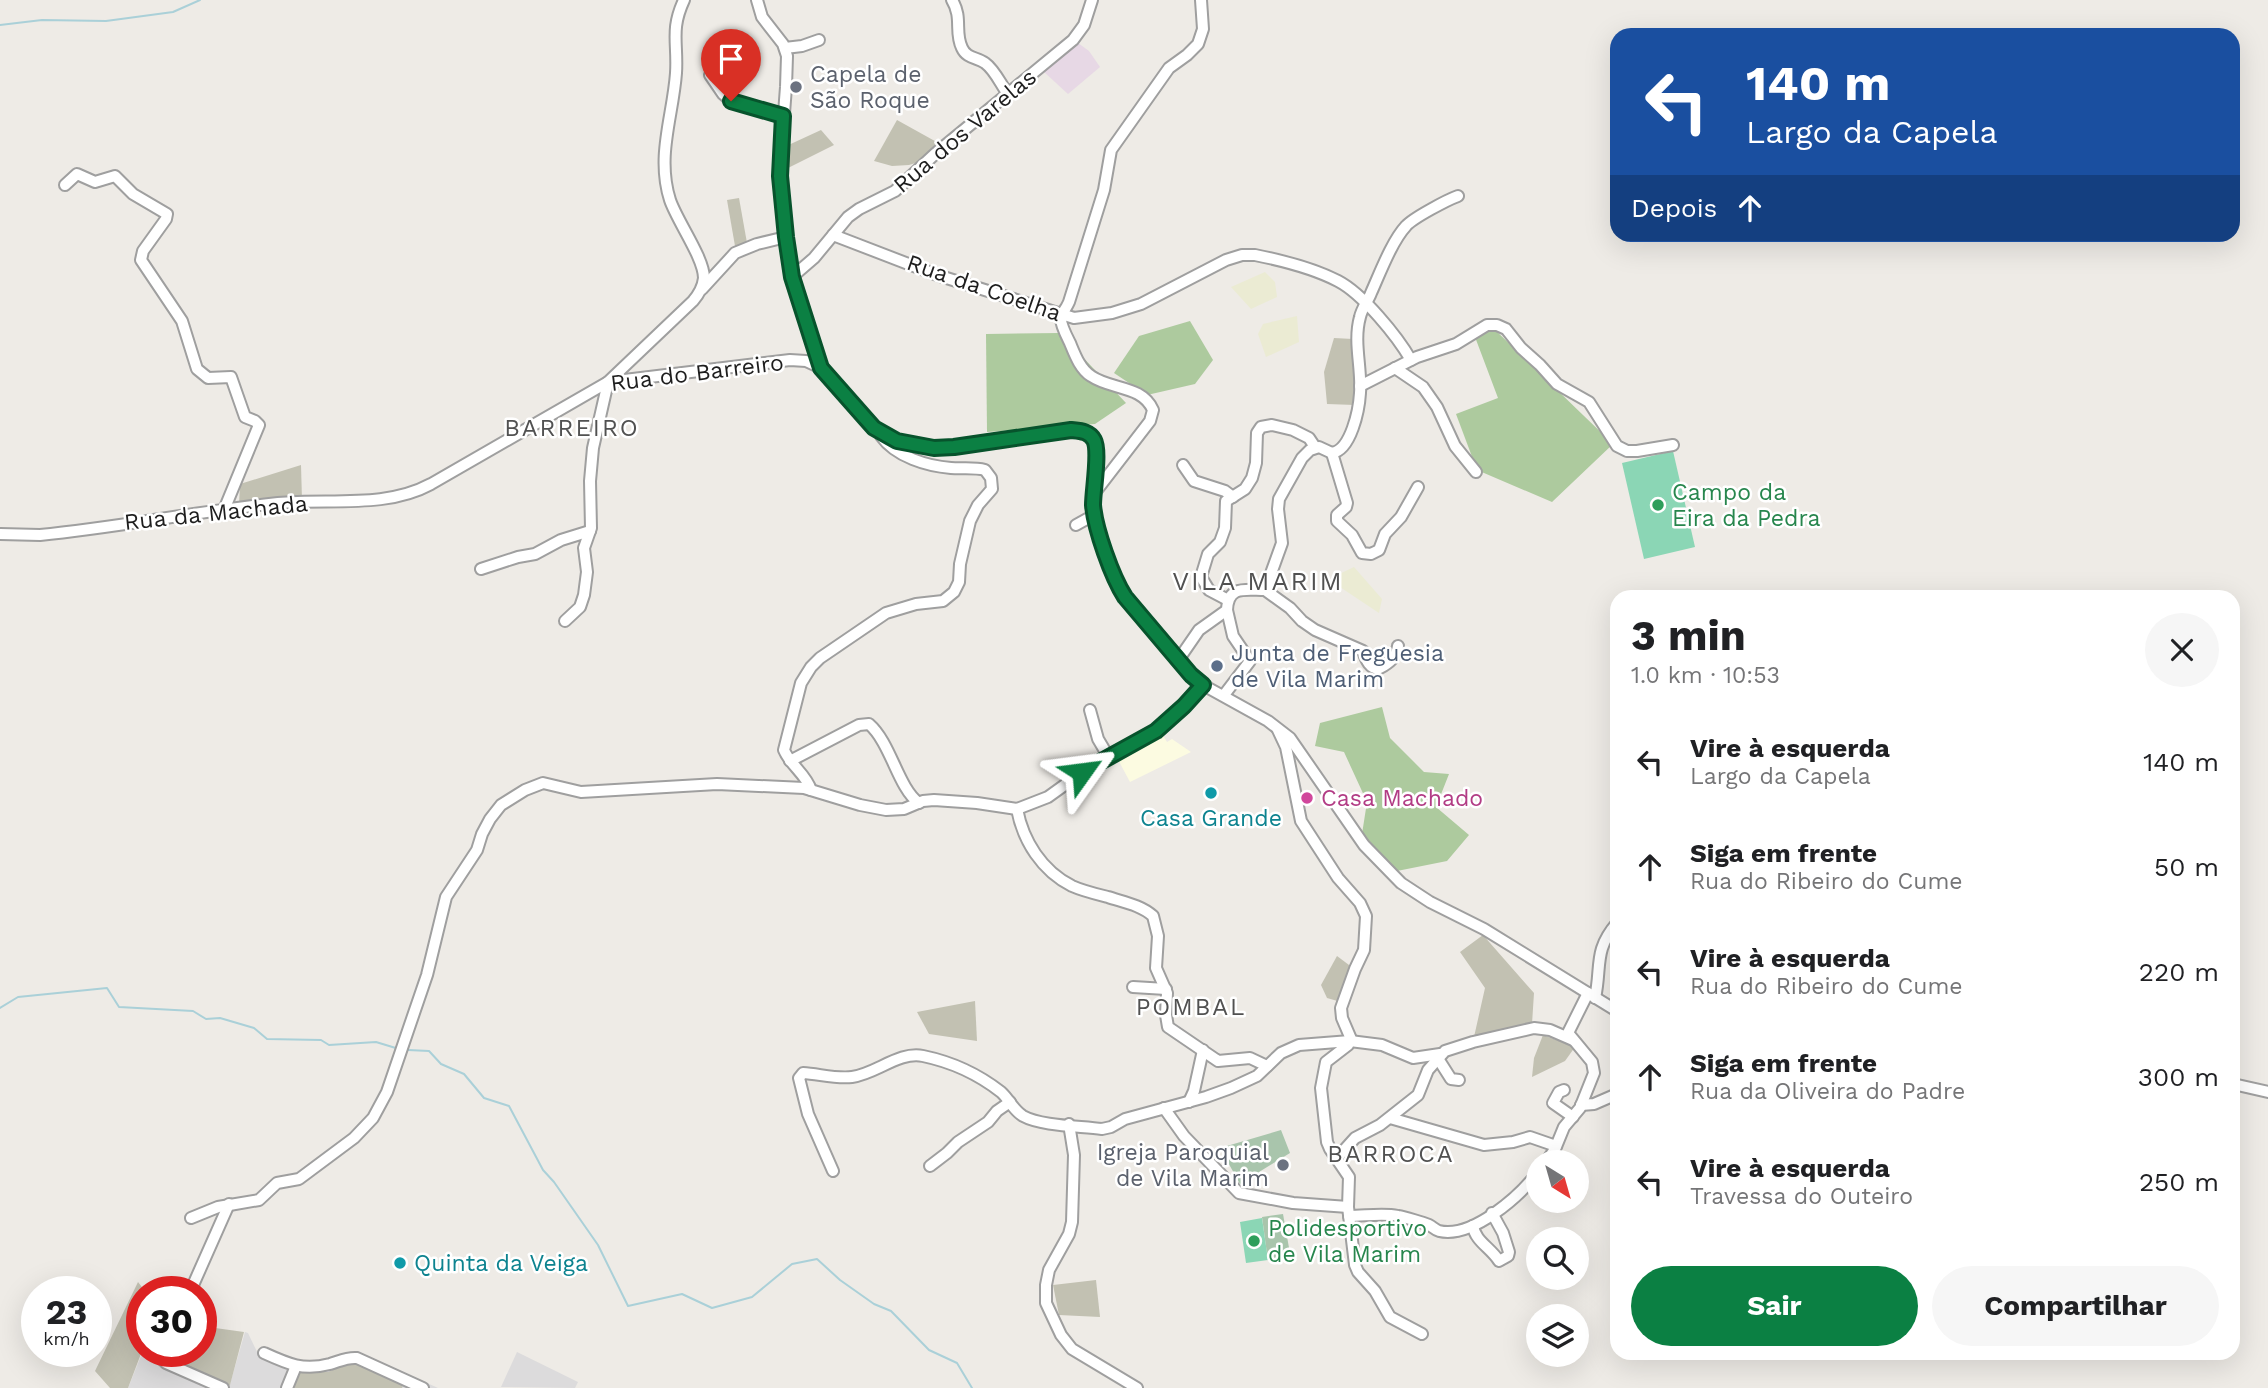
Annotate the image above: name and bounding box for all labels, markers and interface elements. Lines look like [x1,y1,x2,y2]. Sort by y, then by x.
pin [701,29,761,101]
icon: arrive [712,40,750,78]
text: 140 m [1746,54,1890,112]
icon: left [1631,56,1722,147]
place label: Capela de São Roque [810,61,930,114]
street label: Rua dos Varelas [888,63,1042,199]
marker: Capela de São Roque [788,79,804,95]
text: Largo da Capela [1746,113,1998,151]
icon: ahead [1731,189,1769,227]
text: Depois [1631,193,1717,223]
street label: Rua da Coelha [903,249,1065,327]
street label: Rua do Barreiro [609,349,785,397]
district label: BARREIRO [504,414,640,442]
place label: Campo da Eira da Pedra [1672,479,1821,532]
street label: Rua da Machada [123,490,309,536]
marker: Campo da Eira da Pedra [1650,497,1666,513]
district label: VILA MARIM [1172,566,1344,596]
text: 3 min [1631,611,1746,660]
button: close [2145,613,2219,687]
place label: Junta de Freguesia de Vila Marim [1231,640,1444,693]
marker: Junta de Freguesia de Vila Marim [1209,658,1225,674]
text: 1.0 km · 10:53 [1631,662,1780,689]
text: Vire à esquerda [1690,733,1890,763]
position arrow [1045,735,1119,809]
icon: left [1631,743,1669,781]
text: 140 m [2143,747,2219,777]
text: Largo da Capela [1690,763,1871,790]
marker: Casa Grande [1203,785,1219,801]
place label: Casa Machado [1321,785,1483,812]
marker: Casa Machado [1299,790,1315,806]
place label: Casa Grande [1140,805,1282,832]
text: Siga em frente [1690,838,1877,868]
icon: ahead [1631,848,1669,886]
text: 50 m [2154,852,2219,882]
text: Rua do Ribeiro do Cume [1690,868,1963,895]
text: Vire à esquerda [1690,943,1890,973]
icon: left [1631,953,1669,991]
text: 220 m [2139,957,2219,987]
text: Rua do Ribeiro do Cume [1690,973,1963,1000]
district label: POMBAL [1136,993,1246,1021]
text: Siga em frente [1690,1048,1877,1078]
icon: ahead [1631,1058,1669,1096]
text: 300 m [2138,1062,2219,1092]
text: Rua da Oliveira do Padre [1690,1078,1965,1105]
place label: Igreja Paroquial de Vila Marim [1097,1139,1269,1192]
district label: BARROCA [1327,1140,1455,1168]
north arrow [1526,1150,1589,1213]
map controls [1526,1150,1589,1367]
text: Vire à esquerda [1690,1153,1890,1183]
marker: Igreja Paroquial de Vila Marim [1275,1157,1291,1173]
icon: left [1631,1163,1669,1201]
text: 250 m [2139,1167,2219,1197]
text: Travessa do Outeiro [1690,1183,1913,1210]
place label: Polidesportivo de Vila Marim [1268,1215,1427,1268]
button: search [1526,1227,1589,1290]
marker: Polidesportivo de Vila Marim [1246,1233,1262,1249]
place label: Quinta da Veiga [414,1250,588,1277]
marker: Quinta da Veiga [392,1255,408,1271]
button: Sair [1631,1266,1918,1346]
button: Compartilhar [1932,1266,2219,1346]
speed limit sign: 30 [126,1276,217,1367]
text: 23 [46,1291,87,1333]
button: layers [1526,1304,1589,1367]
text: km/h [43,1328,90,1349]

